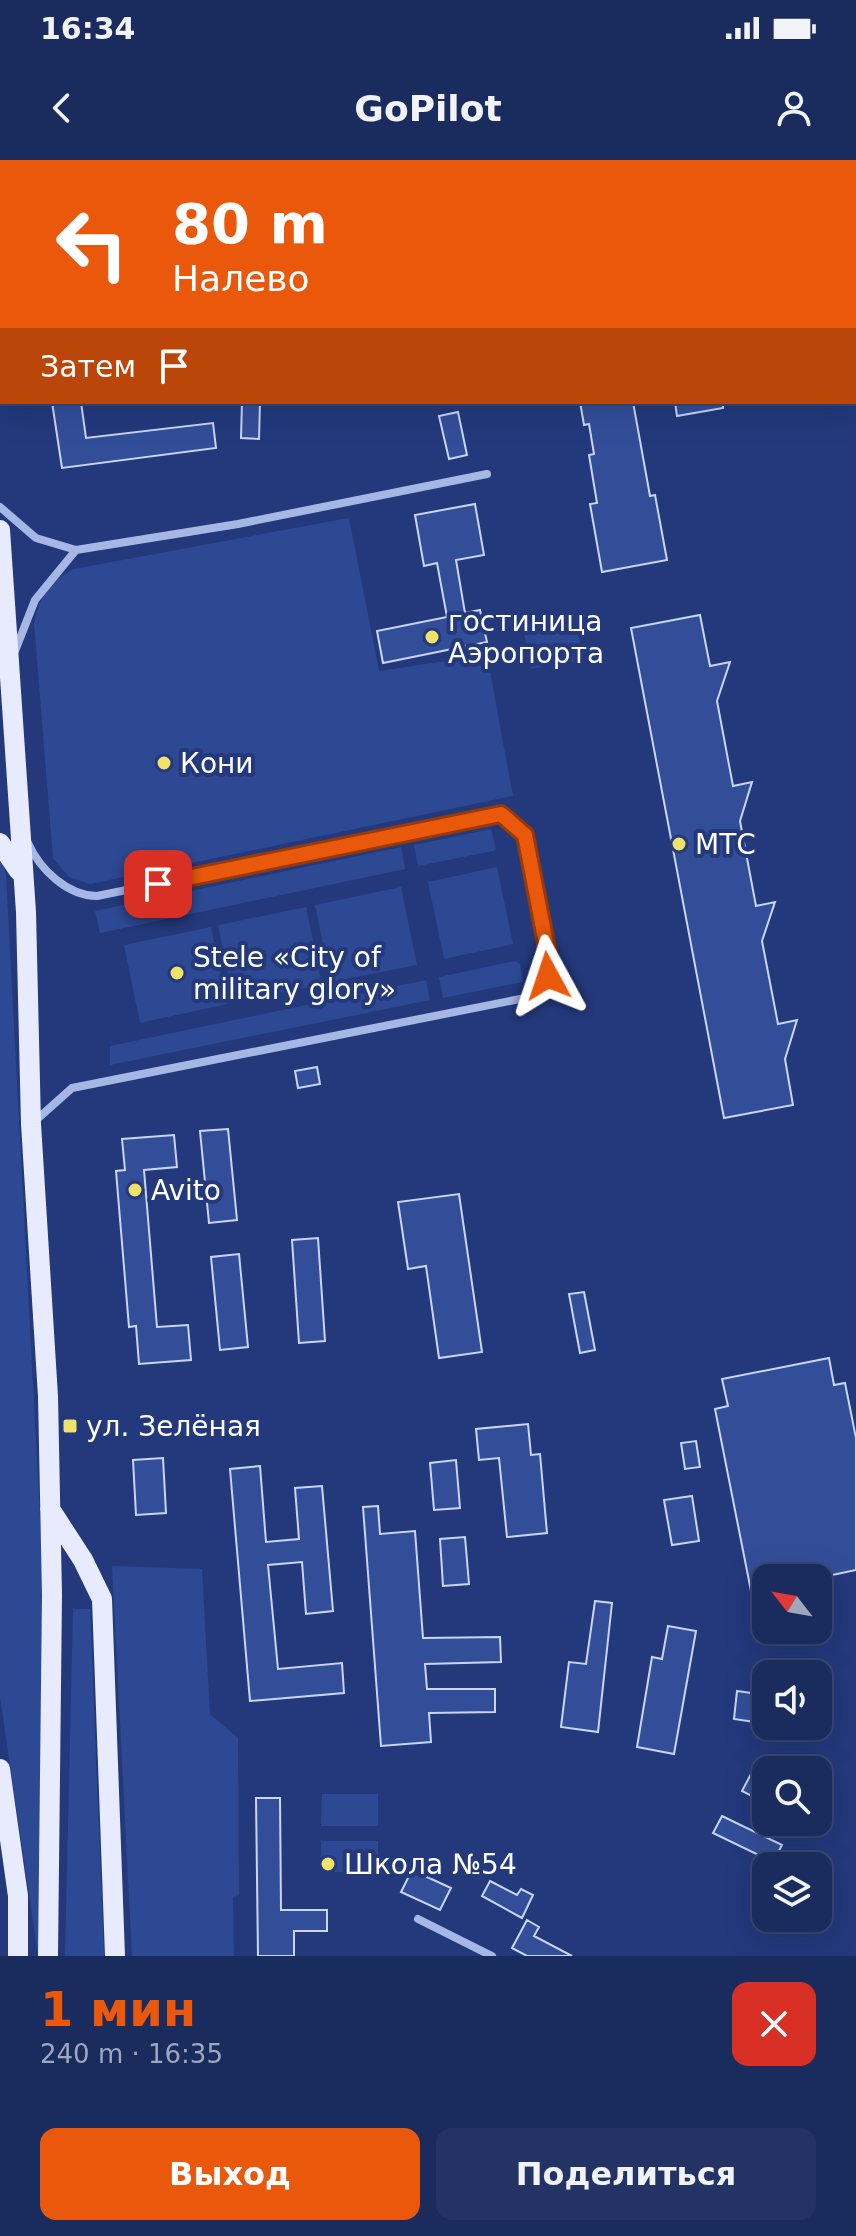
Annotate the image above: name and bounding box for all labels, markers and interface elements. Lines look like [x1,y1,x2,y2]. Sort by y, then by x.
text: 16:34 [40,11,136,46]
icon: back [40,86,84,130]
icon: person [772,86,816,130]
text: GoPilot [354,88,502,129]
text: 80 m [172,191,328,256]
icon: left [40,192,144,296]
text: Налево [172,258,310,299]
icon: arrive [152,344,196,388]
text: Затем [40,349,136,384]
place label: гостиница Аэропорта [448,605,604,670]
marker: гостиница Аэропорта [423,628,441,646]
place label: Кони [180,747,254,780]
marker: Кони [155,754,173,772]
place label: МТС [695,828,756,861]
marker: МТС [670,835,688,853]
pin [124,850,192,918]
icon: arrive [136,862,180,906]
position arrow [506,934,590,1018]
place label: Stele «Сity of military glory» [193,941,396,1006]
marker: Stele «Сity of military glory» [168,964,186,982]
place label: Avito [151,1174,221,1207]
marker: Avito [126,1181,144,1199]
place label: ул. Зелёная [86,1410,261,1443]
marker: ул. Зелёная [61,1417,79,1435]
north arrow [752,1564,832,1644]
map controls [752,1564,832,1932]
button: sound [752,1660,832,1740]
button: search [752,1756,832,1836]
place label: Школа №54 [344,1848,517,1881]
button: layers [752,1852,832,1932]
marker: Школа №54 [319,1855,337,1873]
text: 1 мин [40,1981,196,2037]
button: close [732,1982,816,2066]
text: 240 m · 16:35 [40,2039,223,2069]
button: Выход [40,2128,420,2220]
button: Поделиться [436,2128,816,2220]

